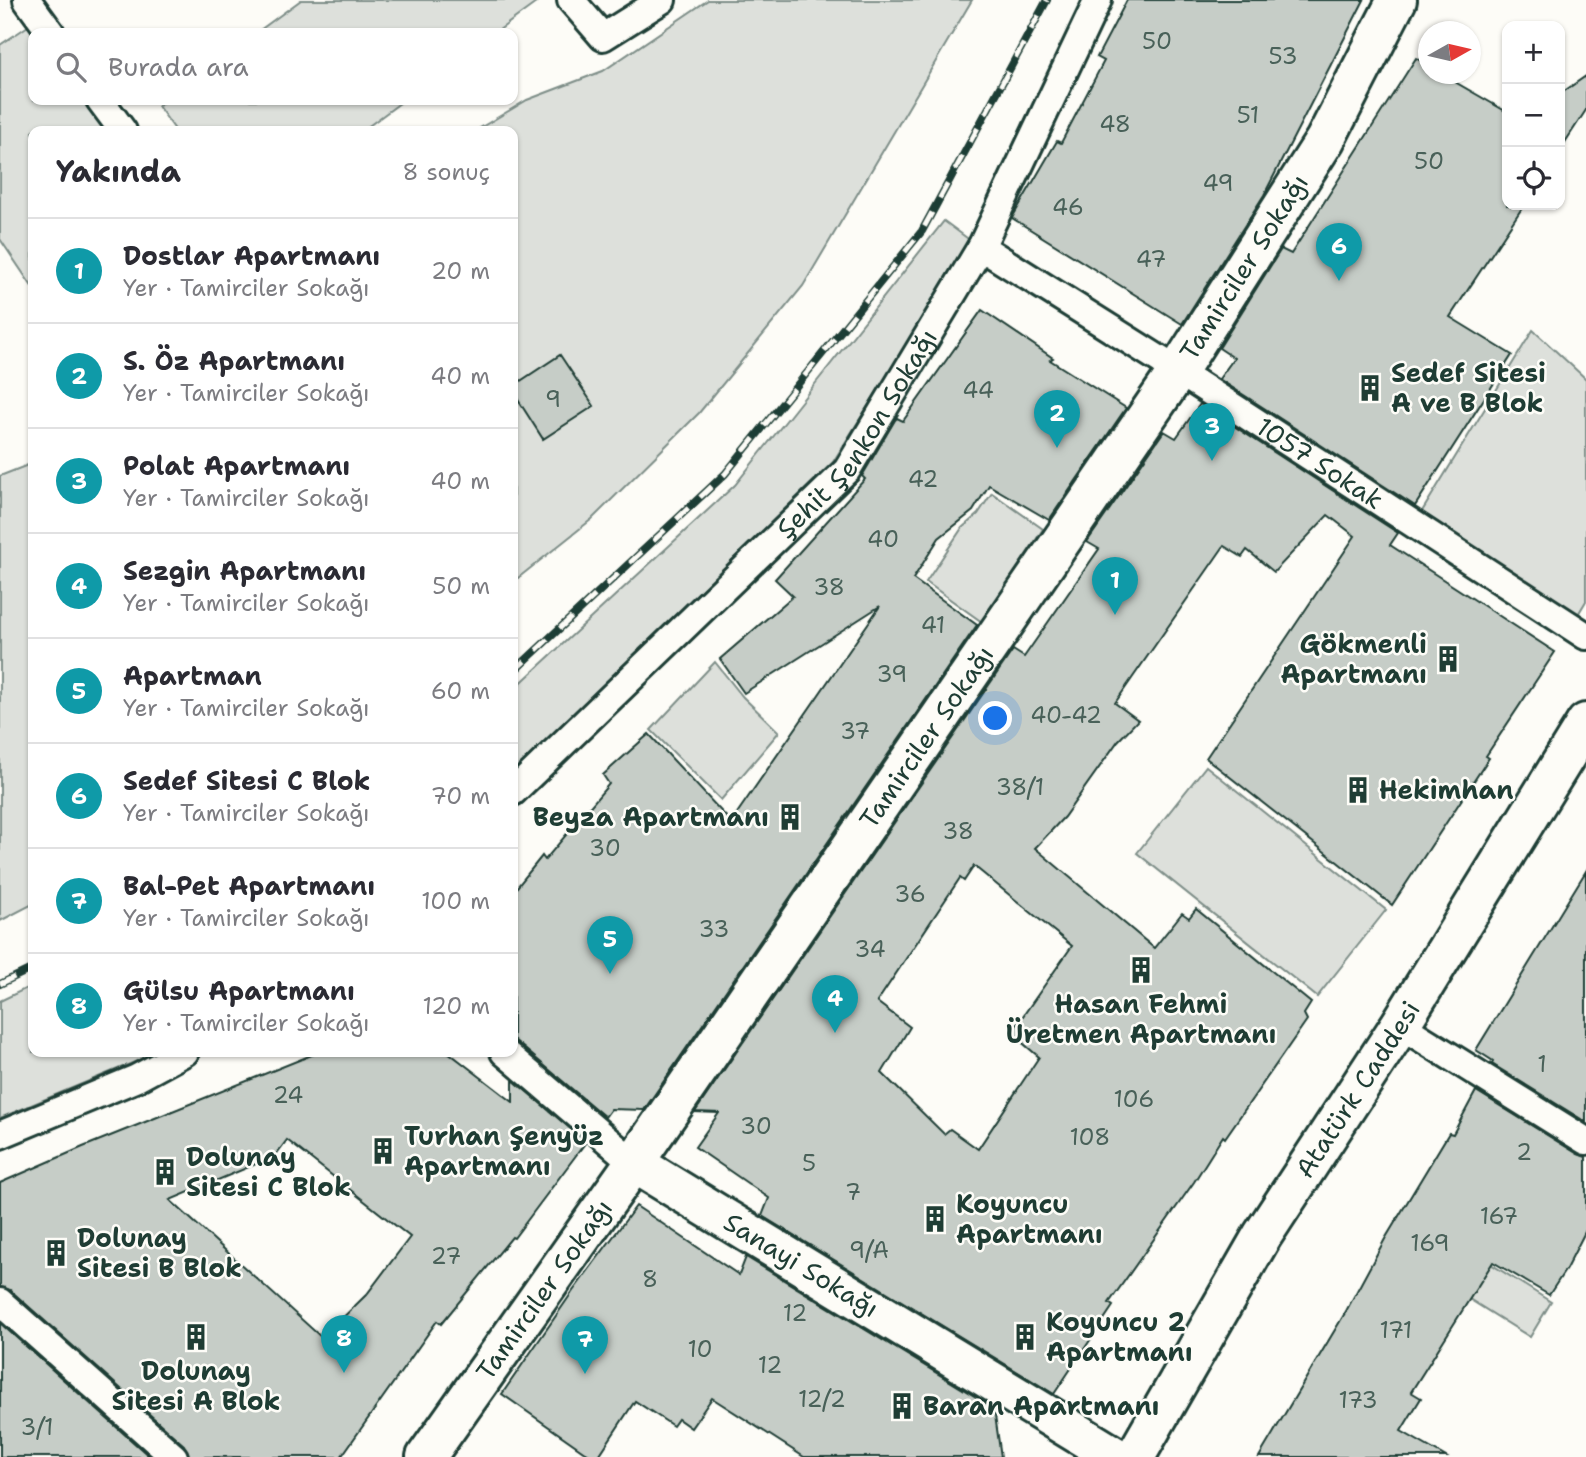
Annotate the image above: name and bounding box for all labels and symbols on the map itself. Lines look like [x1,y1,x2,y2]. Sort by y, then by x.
north arrow [1418,21,1481,84]
house number: 50 [1142,26,1172,56]
house number: 53 [1268,41,1298,71]
house number: 51 [1237,100,1259,130]
house number: 48 [1099,109,1131,139]
house number: 50 [1414,146,1444,176]
street label: Tamirciler Sokağı [1171,167,1316,367]
house number: 49 [1202,168,1234,198]
house number: 46 [1052,192,1084,222]
pin: 6 [1316,223,1362,281]
house number: 47 [1136,244,1166,274]
street label: Şehit Şenkon Sokağı [769,322,945,546]
place label: Sedef Sitesi A ve B Blok [1391,355,1546,420]
building icon: Sedef Sitesi A ve B Blok [1355,373,1385,403]
house number: 44 [962,375,994,405]
house number: 9 [545,384,561,414]
pin: 2 [1034,390,1080,448]
pin: 3 [1189,403,1235,461]
street label: 1057 Sokak [1250,409,1390,517]
house number: 42 [908,464,938,494]
house number: 40 [867,524,899,554]
pin: 1 [1092,557,1138,615]
house number: 38 [813,572,845,602]
house number: 41 [921,610,945,640]
place label: Gökmenli Apartmanı [1280,626,1427,691]
street label: Tamirciler Sokağı [851,638,1001,835]
building icon: Gökmenli Apartmanı [1433,644,1463,674]
house number: 39 [877,659,907,689]
house number: 40-42 [1030,700,1102,730]
your location [978,701,1012,735]
house number: 37 [840,716,870,746]
house number: 38/1 [996,772,1044,802]
place label: Hekimhan [1379,772,1514,807]
building icon: Hekimhan [1343,775,1373,805]
place label: Beyza Apartmanı [533,799,769,834]
building icon: Beyza Apartmanı [775,802,805,832]
house number: 38 [942,816,974,846]
house number: 30 [589,833,621,863]
house number: 36 [894,879,926,909]
house number: 33 [699,914,729,944]
pin: 5 [587,916,633,974]
house number: 34 [854,934,886,964]
building icon: Hasan Fehmi Üretmen Apartmanı [1126,955,1156,985]
pin: 4 [812,975,858,1033]
place label: Hasan Fehmi Üretmen Apartmanı [1006,986,1276,1051]
street label: Atatürk Caddesi [1287,994,1428,1184]
house number: 1 [1537,1049,1547,1079]
house number: 24 [273,1080,303,1110]
house number: 106 [1114,1084,1154,1114]
house number: 30 [740,1111,772,1141]
place label: Turhan Şenyüz Apartmanı [404,1118,604,1183]
house number: 108 [1070,1122,1110,1152]
building icon: Turhan Şenyüz Apartmanı [368,1136,398,1166]
house number: 2 [1516,1137,1532,1167]
place label: Dolunay Sitesi C Blok [186,1139,351,1204]
house number: 5 [802,1148,816,1178]
building icon: Dolunay Sitesi C Blok [150,1157,180,1187]
house number: 7 [845,1177,861,1207]
place label: Koyuncu Apartmanı [956,1186,1103,1251]
street label: Tamirciler Sokağı [468,1192,620,1387]
house number: 167 [1480,1201,1518,1231]
street label: Sanayi Sokağı [718,1204,886,1325]
building icon: Koyuncu Apartmanı [920,1204,950,1234]
place label: Dolunay Sitesi B Blok [77,1220,242,1285]
house number: 169 [1410,1228,1450,1258]
house number: 9/A [849,1235,889,1265]
building icon: Dolunay Sitesi B Blok [41,1238,71,1268]
house number: 27 [431,1241,461,1271]
house number: 8 [642,1264,658,1294]
house number: 12 [783,1298,807,1328]
place label: Koyuncu 2 Apartmanı [1046,1304,1193,1369]
pin: 8 [321,1315,367,1373]
house number: 171 [1380,1315,1412,1345]
pin: 7 [562,1316,608,1374]
building icon: Dolunay Sitesi A Blok [181,1322,211,1352]
building icon: Koyuncu 2 Apartmanı [1010,1322,1040,1352]
house number: 10 [687,1334,713,1364]
house number: 12 [758,1350,782,1380]
place label: Dolunay Sitesi A Blok [112,1353,280,1418]
house number: 12/2 [798,1384,846,1414]
house number: 173 [1339,1385,1377,1415]
place label: Baran Apartmanı [923,1388,1160,1423]
building icon: Baran Apartmanı [887,1391,917,1421]
house number: 3/1 [20,1412,54,1442]

